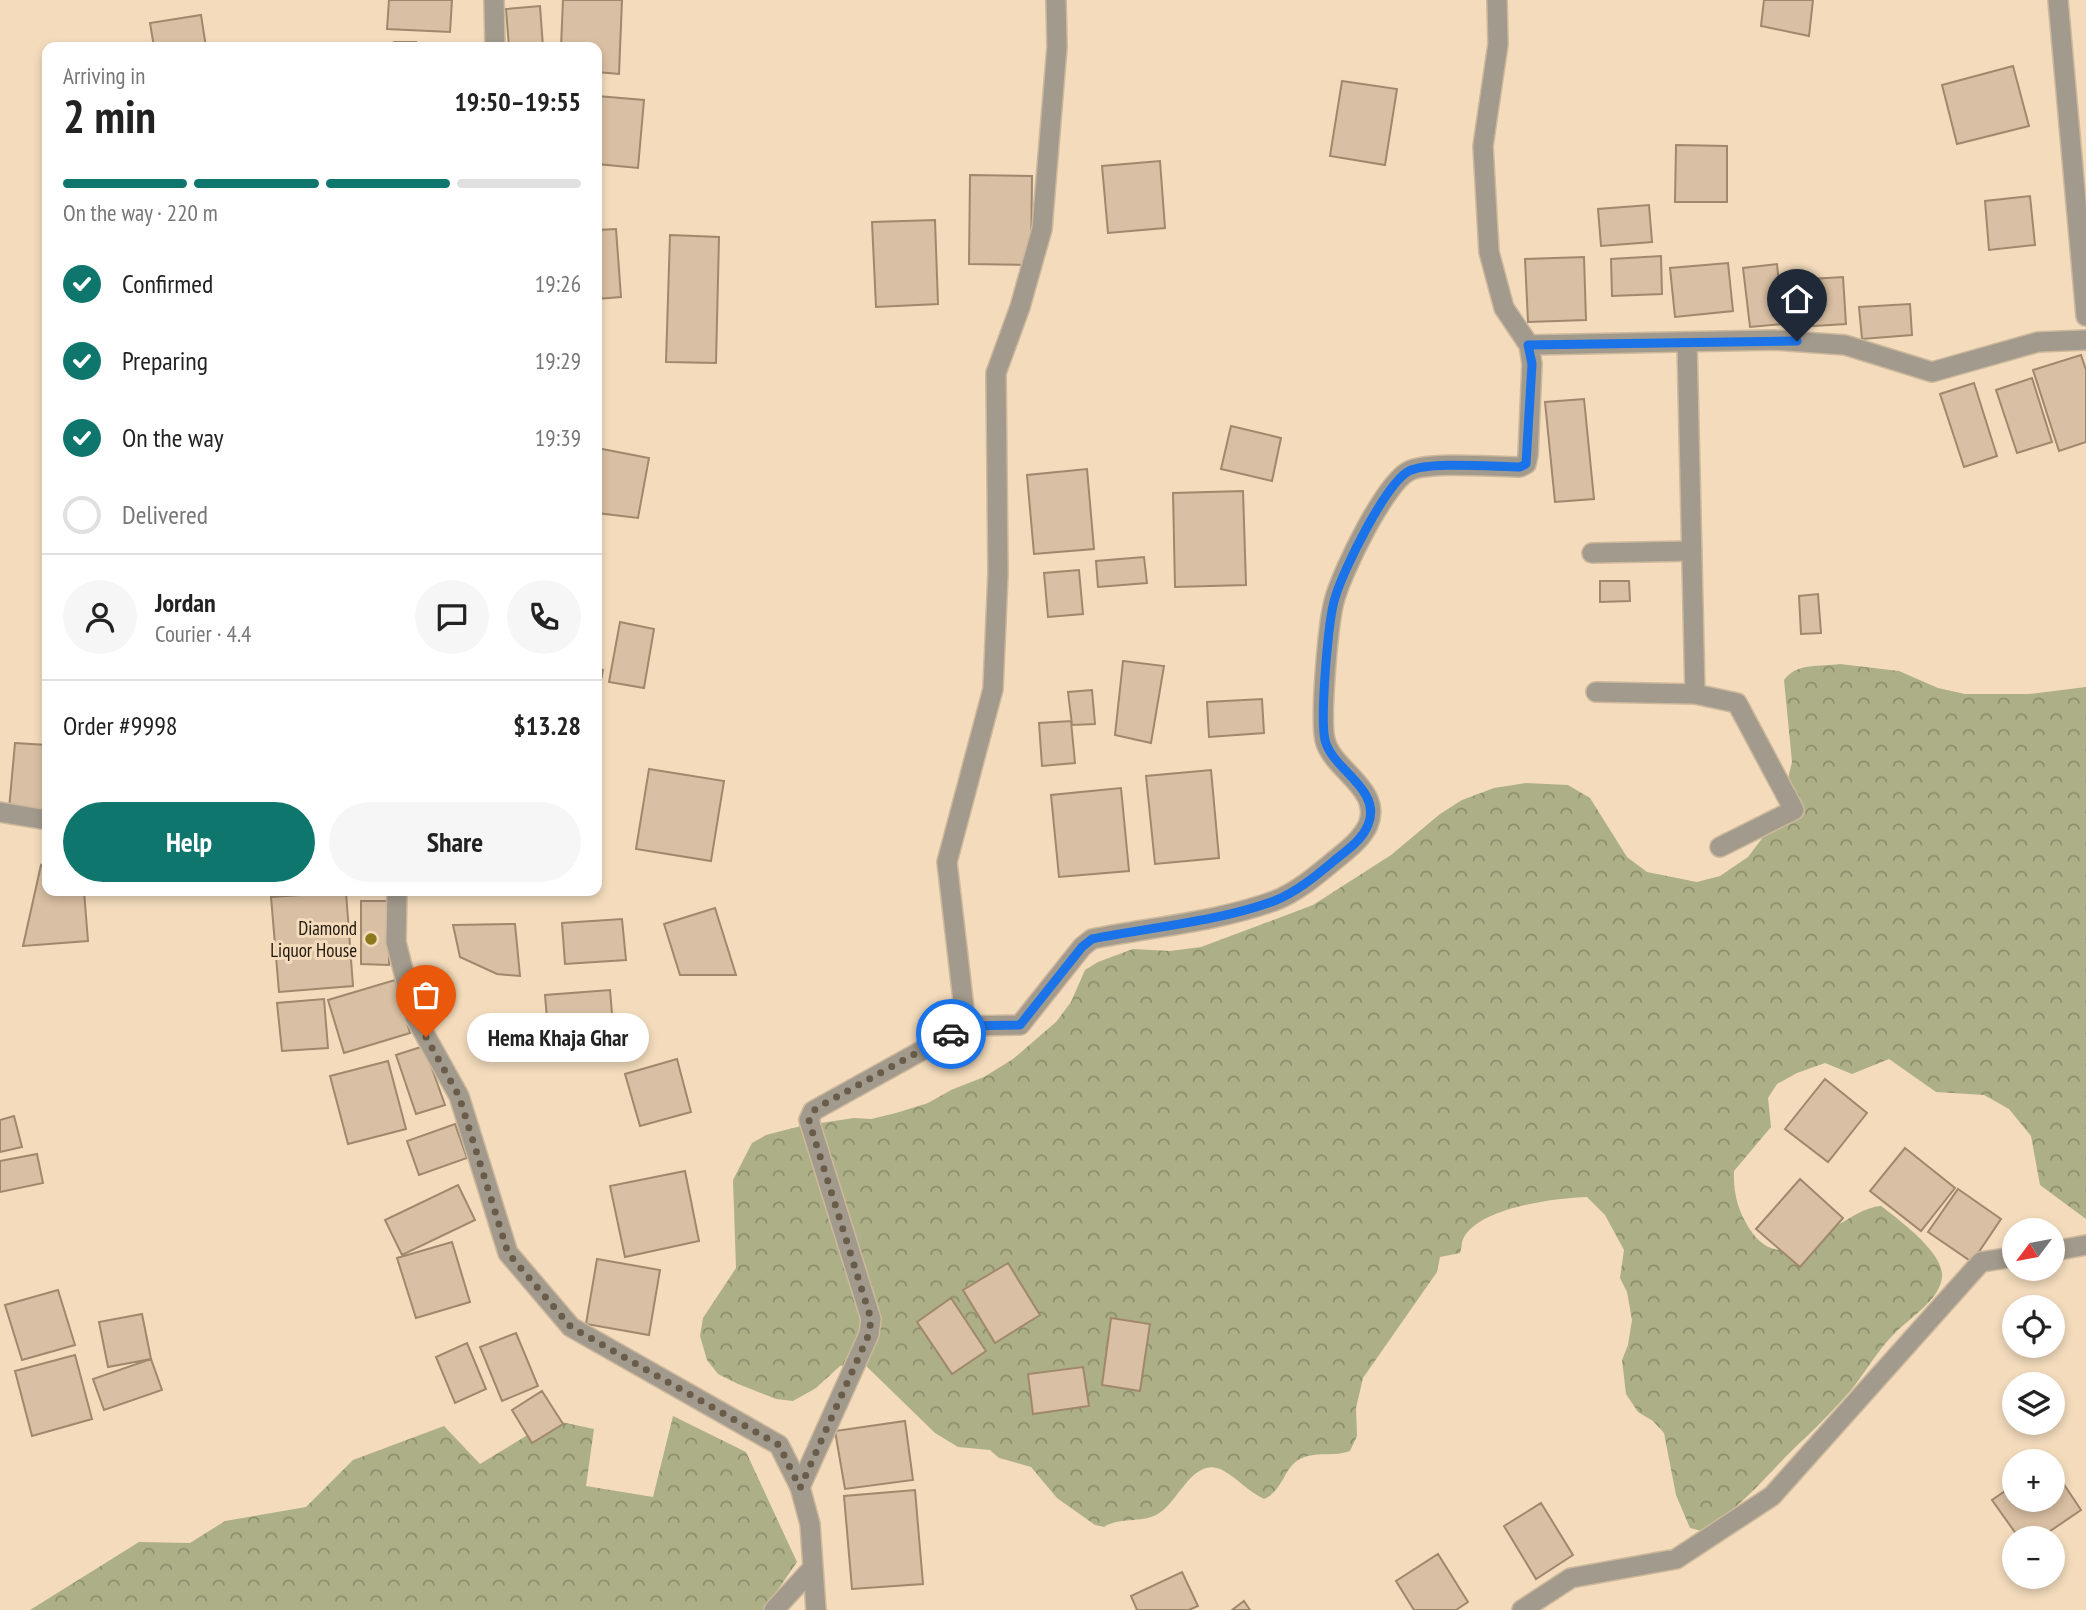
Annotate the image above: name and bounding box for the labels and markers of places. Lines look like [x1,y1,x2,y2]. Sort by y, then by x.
pin [1767,269,1827,341]
place label: Diamond Liquor House [270,916,357,962]
marker: Diamond Liquor House [363,931,379,947]
pin [396,965,456,1037]
callout: Hema Khaja Ghar [468,1012,650,1062]

